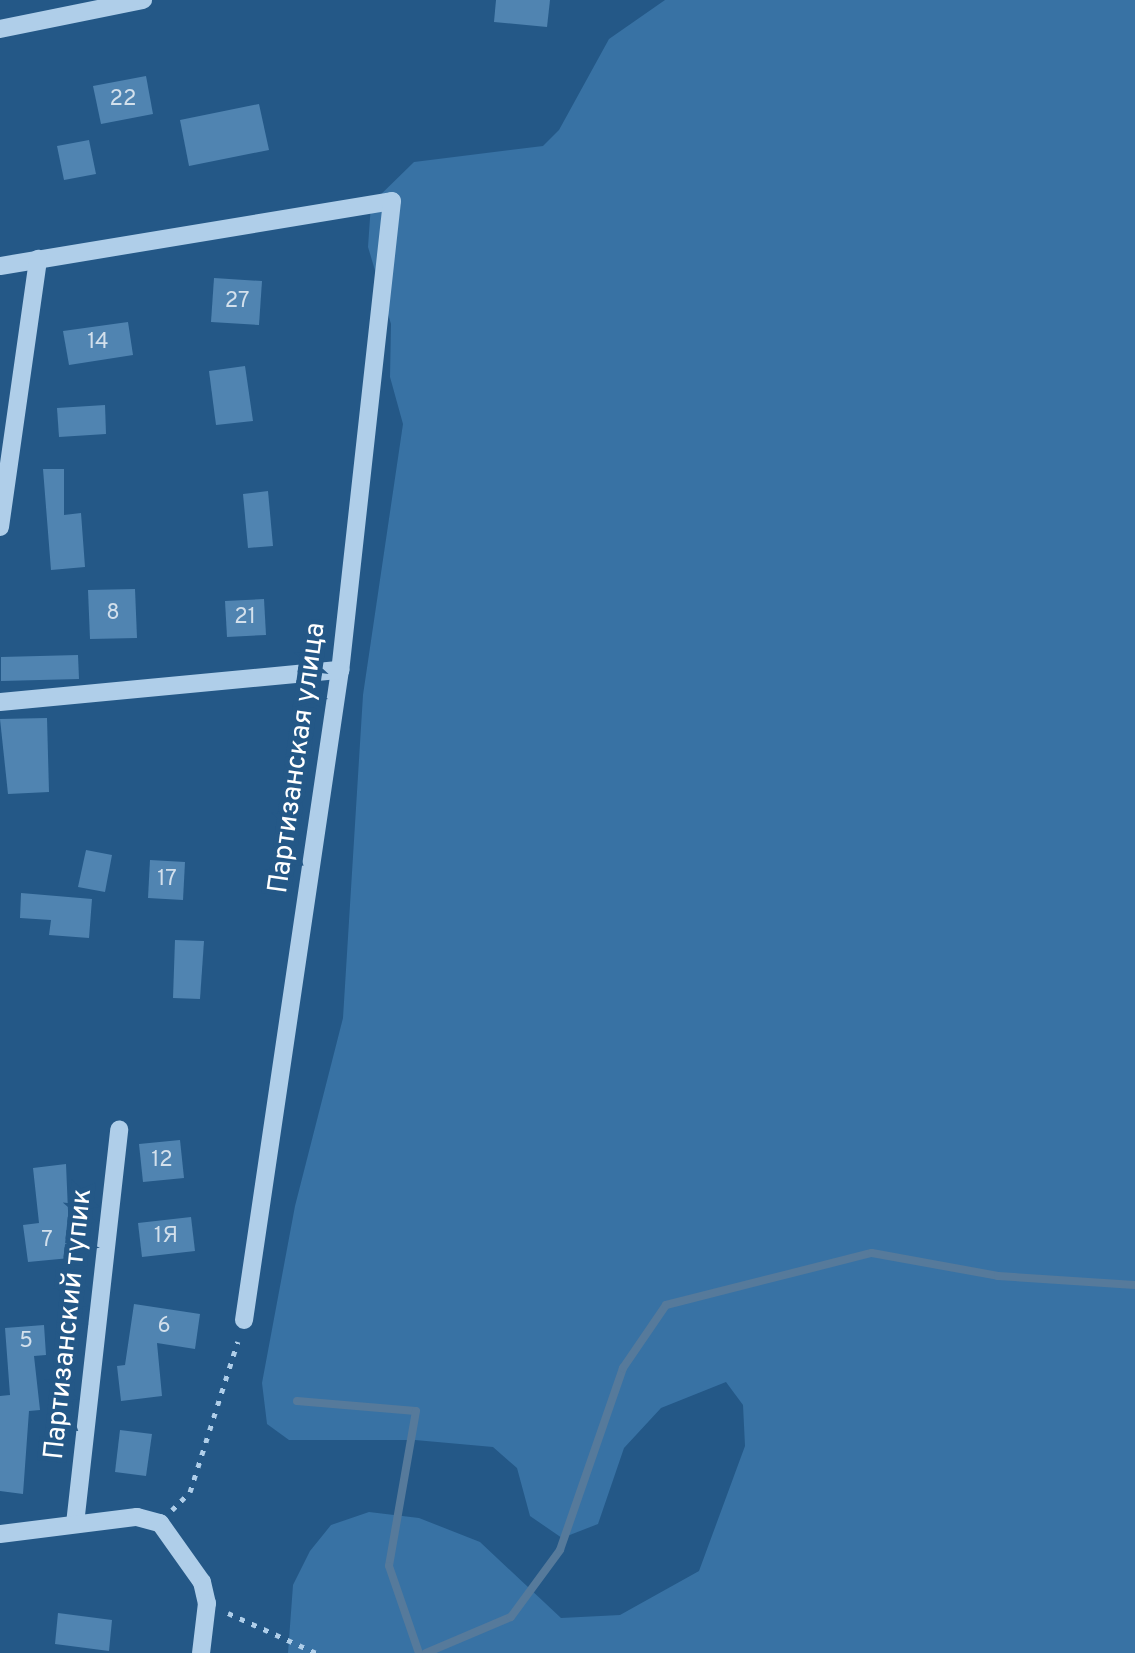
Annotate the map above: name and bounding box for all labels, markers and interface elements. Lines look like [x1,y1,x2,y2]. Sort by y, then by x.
house number: 22 [110,87,136,113]
house number: 27 [225,289,249,315]
house number: 14 [87,330,109,356]
house number: 8 [106,601,120,627]
house number: 21 [234,605,256,631]
street label: Партизанская улица [262,620,334,896]
house number: 17 [157,867,177,893]
house number: 12 [151,1148,173,1174]
street label: Партизанский тупик [38,1187,100,1461]
house number: 1Я [154,1224,178,1250]
house number: 7 [41,1228,53,1254]
house number: 6 [157,1314,171,1340]
house number: 5 [19,1329,33,1355]

